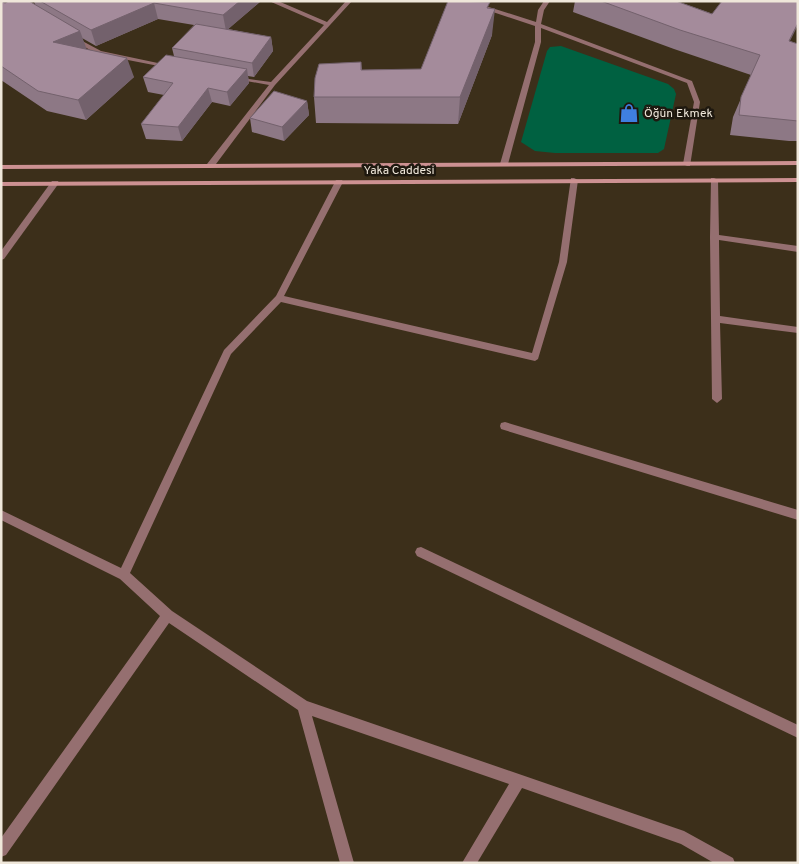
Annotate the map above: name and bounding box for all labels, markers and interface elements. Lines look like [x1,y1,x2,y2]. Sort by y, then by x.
shop icon: Öğün Ekmek [618,102,640,124]
place label: Öğün Ekmek [644,106,713,122]
street label: Yaka Caddesi [363,163,435,179]

